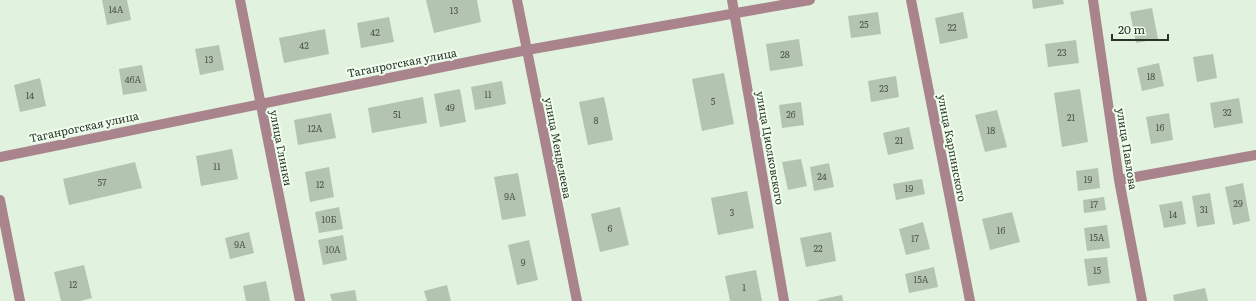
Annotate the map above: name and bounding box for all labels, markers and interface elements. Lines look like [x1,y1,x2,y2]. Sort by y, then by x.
house number: 14А [109,2,124,16]
house number: 13 [450,3,458,17]
scale bar [1112,16,1168,42]
house number: 25 [859,17,869,31]
house number: 22 [947,20,957,34]
text: 20 m [1118,20,1145,38]
house number: 42 [370,25,380,39]
house number: 42 [299,38,309,52]
street label: Таганрогская улица [346,44,458,80]
house number: 23 [1057,45,1067,59]
house number: 28 [780,47,790,61]
house number: 13 [205,52,213,66]
house number: 18 [1147,69,1155,83]
house number: 46А [125,72,142,86]
house number: 23 [879,81,889,95]
house number: 11 [484,87,492,101]
house number: 14 [26,88,34,102]
street label: улица Циолковского [753,90,789,206]
street label: улица Карпинского [935,93,971,203]
house number: 5 [711,94,716,108]
street label: улица Менделеева [541,96,577,200]
house number: 49 [445,100,455,114]
house number: 32 [1222,105,1232,119]
street label: Таганрогская улица [28,107,140,145]
house number: 51 [393,107,401,121]
house number: 26 [786,107,796,121]
street label: улица Павлова [1114,107,1142,191]
street label: улица Глинки [267,108,297,187]
house number: 21 [1067,110,1075,124]
house number: 8 [594,113,599,127]
house number: 16 [1156,120,1164,134]
house number: 12А [308,121,323,135]
house number: 18 [987,123,995,137]
house number: 21 [895,133,903,147]
house number: 11 [213,159,221,173]
house number: 24 [817,169,827,183]
house number: 19 [1084,172,1092,186]
house number: 57 [97,175,107,189]
house number: 12 [316,177,325,191]
house number: 19 [905,181,913,195]
house number: 9А [504,189,516,203]
house number: 29 [1233,196,1243,210]
house number: 17 [1090,197,1098,211]
house number: 31 [1200,202,1209,216]
house number: 3 [730,205,735,219]
house number: 14 [1169,207,1177,221]
house number: 10Б [322,212,336,226]
house number: 6 [608,221,613,235]
house number: 16 [997,223,1005,237]
house number: 15А [1090,230,1105,244]
house number: 17 [911,231,919,245]
house number: 9А [234,237,246,251]
house number: 22 [813,241,823,255]
house number: 10А [325,242,341,256]
house number: 9 [521,255,526,269]
house number: 15 [1093,263,1102,277]
house number: 15А [914,272,929,286]
house number: 12 [69,277,78,291]
house number: 1 [742,280,746,294]

